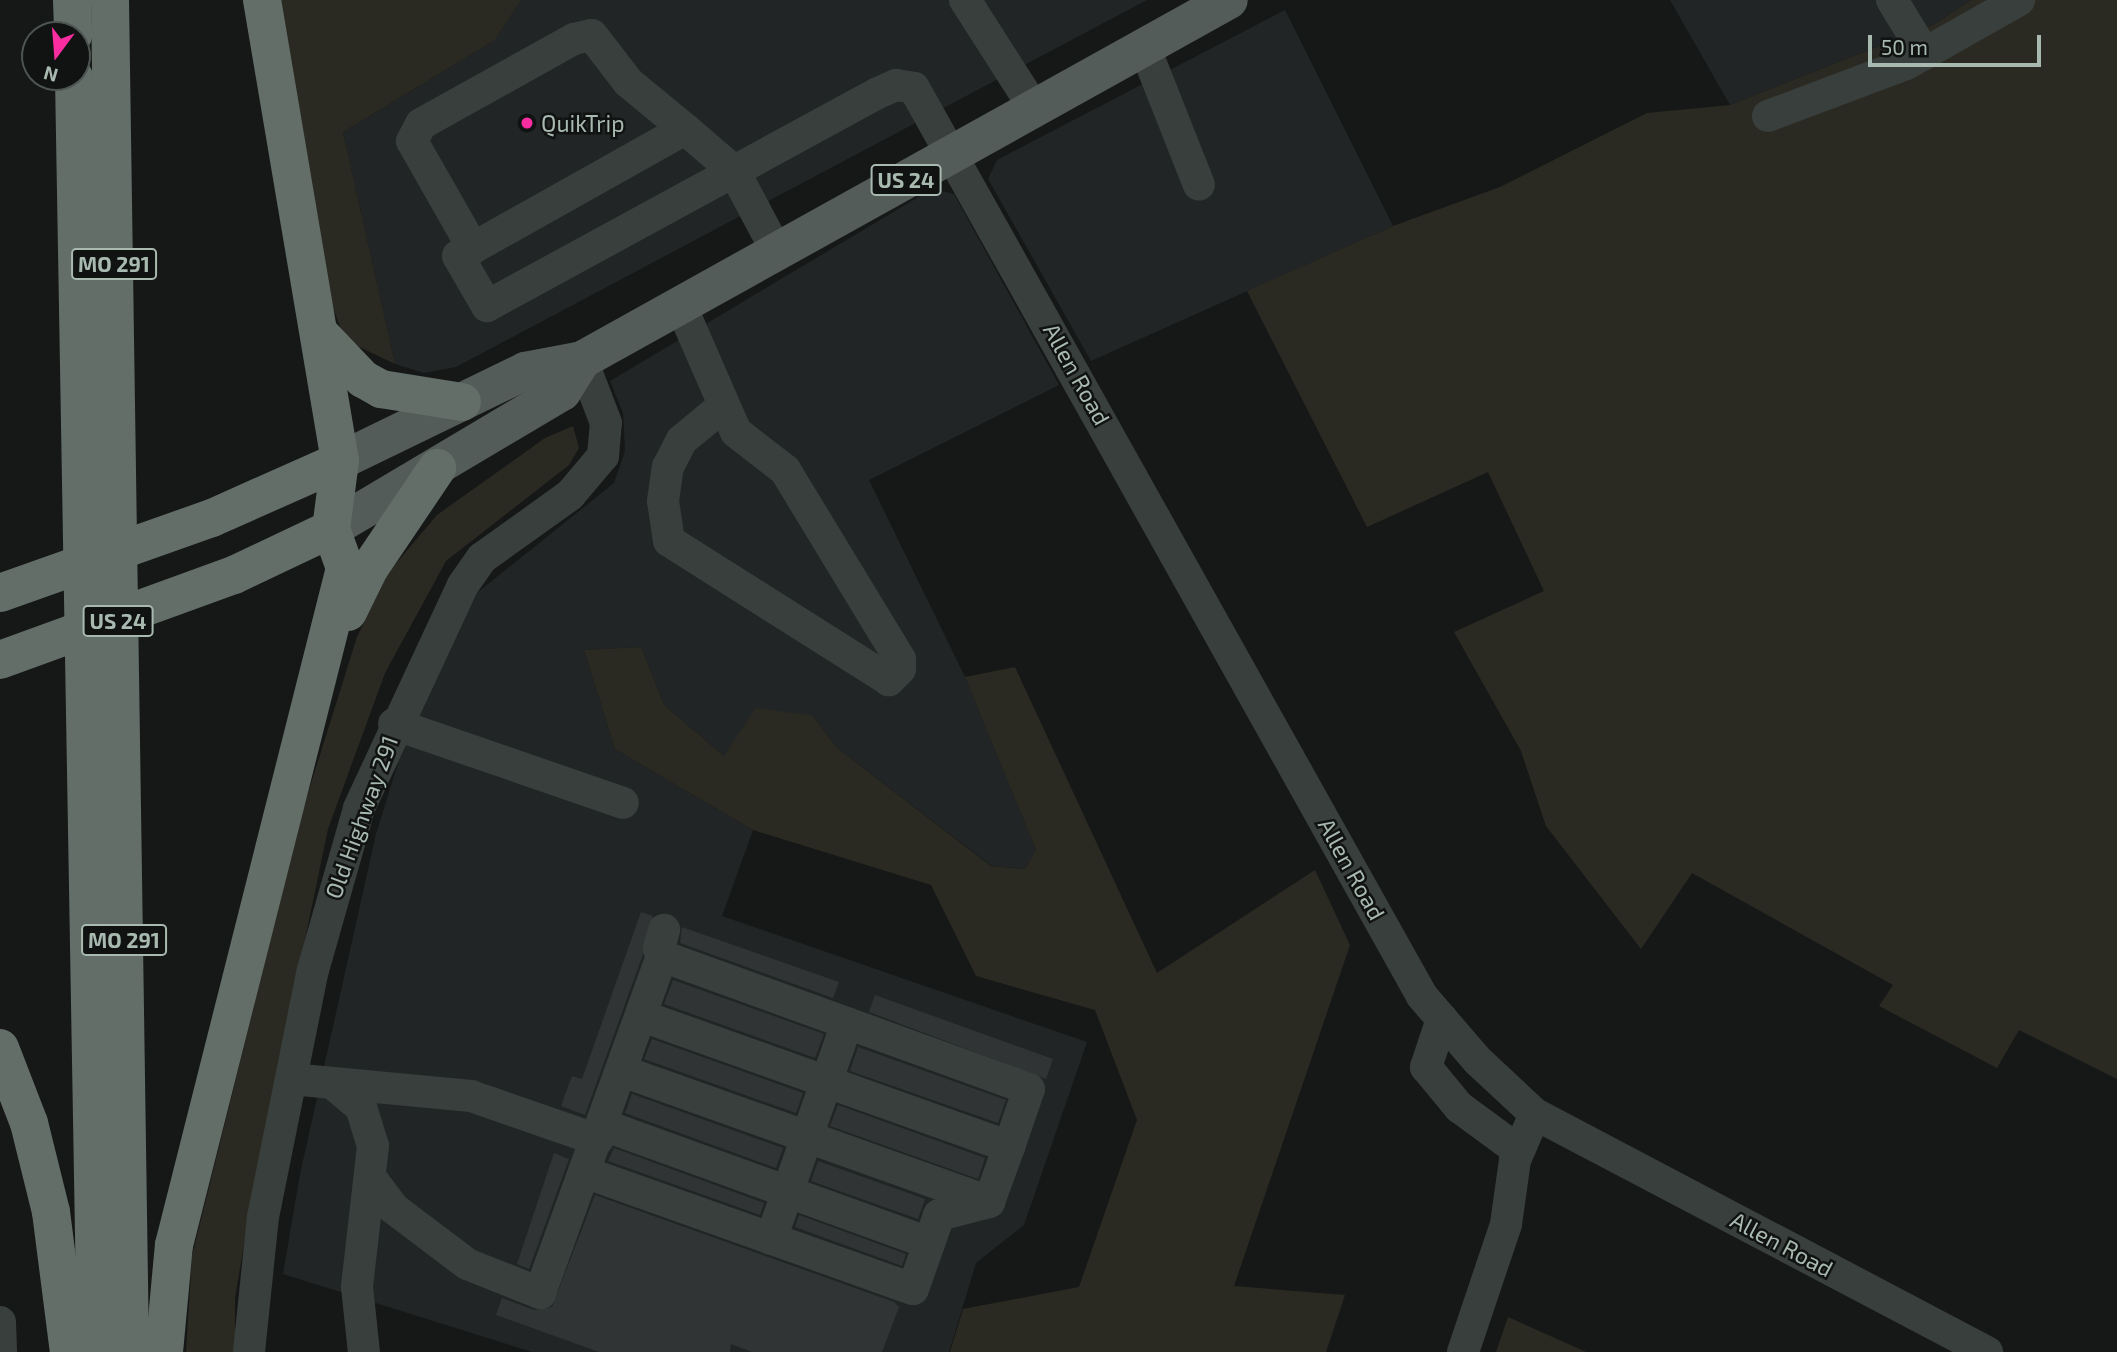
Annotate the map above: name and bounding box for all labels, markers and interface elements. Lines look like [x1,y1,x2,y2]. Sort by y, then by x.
north arrow [21,21,91,91]
scale bar [1872,21,2045,65]
text: 50 m [1881,34,1928,59]
text: N [41,62,60,88]
place label: QuikTrip [541,109,625,137]
marker: QuikTrip [519,115,535,131]
road number: US 24 [869,162,943,198]
road number: MO 291 [70,246,158,282]
street label: Allen Road [1038,318,1116,430]
road number: US 24 [81,604,155,638]
street label: Old Highway 291 [319,732,403,902]
street label: Allen Road [1313,813,1391,925]
road number: MO 291 [80,922,168,958]
street label: Allen Road [1726,1206,1838,1282]

